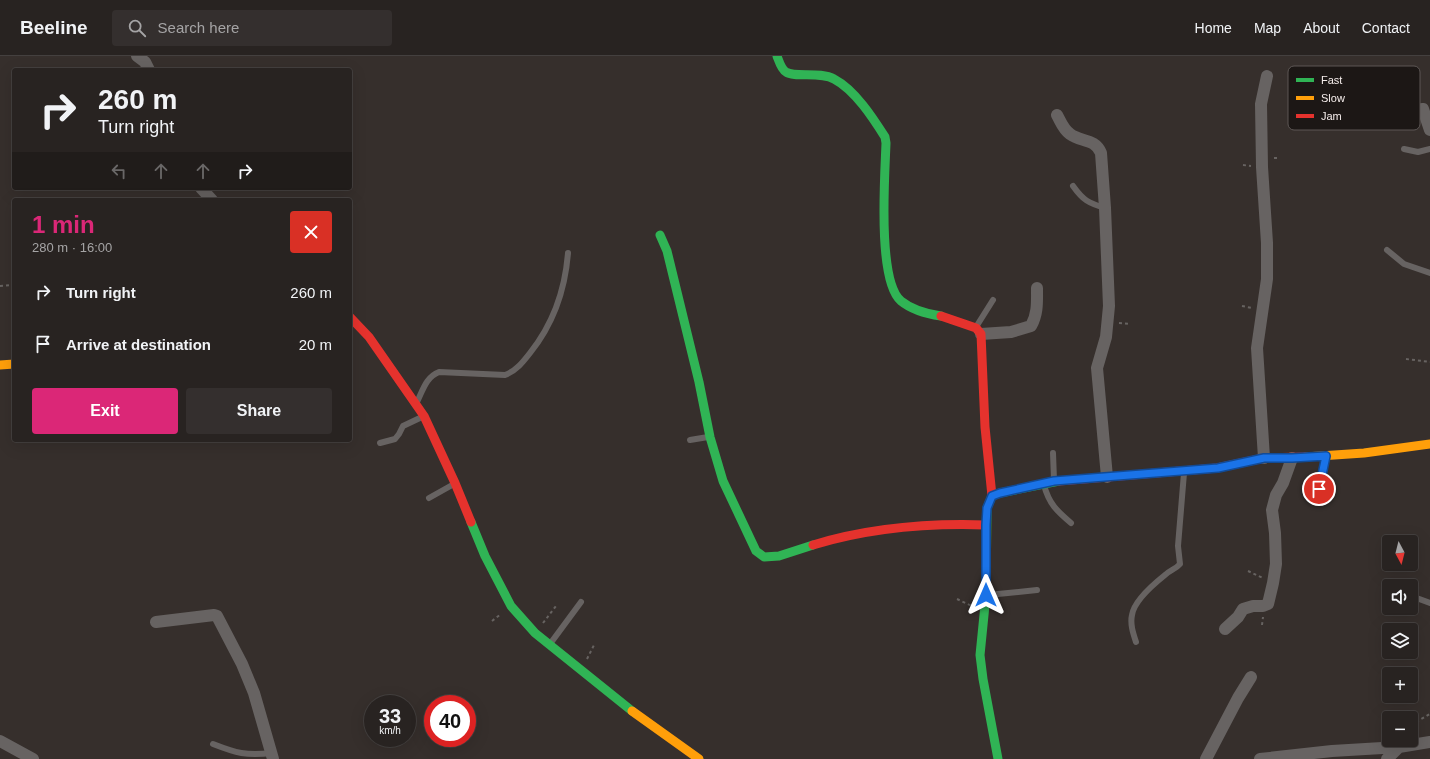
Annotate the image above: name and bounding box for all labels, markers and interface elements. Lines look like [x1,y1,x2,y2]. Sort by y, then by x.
search box [112,10,392,46]
text: Beeline [20,17,88,38]
icon: search [126,17,148,39]
text: Search here [158,19,239,36]
text: Home [1195,20,1232,36]
text: Map [1254,20,1281,36]
text: About [1303,20,1340,36]
text: Contact [1362,20,1410,36]
legend [1288,66,1420,130]
text: Fast [1321,74,1342,86]
icon: right [32,84,84,136]
text: 260 m [98,84,177,115]
text: Slow [1321,92,1345,104]
text: Jam [1321,110,1342,122]
text: Turn right [98,117,174,137]
icon: left [108,160,130,182]
icon: ahead [150,160,172,182]
icon: ahead [192,160,214,182]
icon: right [234,160,256,182]
text: 1 min [32,211,95,238]
button: close [290,211,332,253]
text: 280 m · 16:00 [32,240,112,255]
icon: right [32,281,54,303]
text: Turn right [66,284,136,301]
text: 260 m [290,284,332,301]
icon: arrive [32,333,54,355]
text: Arrive at destination [66,336,211,353]
text: 20 m [299,336,332,353]
button: Exit [32,388,178,434]
button: Share [186,388,332,434]
pin [1302,472,1336,506]
icon: arrive [1308,478,1330,500]
north arrow [1382,535,1418,571]
map controls [1382,535,1418,747]
position arrow [965,574,1007,616]
button: sound [1382,579,1418,615]
button: layers [1382,623,1418,659]
button: + [1382,667,1418,703]
speed limit sign: 40 [424,695,476,747]
text: 33 [379,705,401,727]
button: − [1382,711,1418,747]
text: km/h [379,725,401,736]

